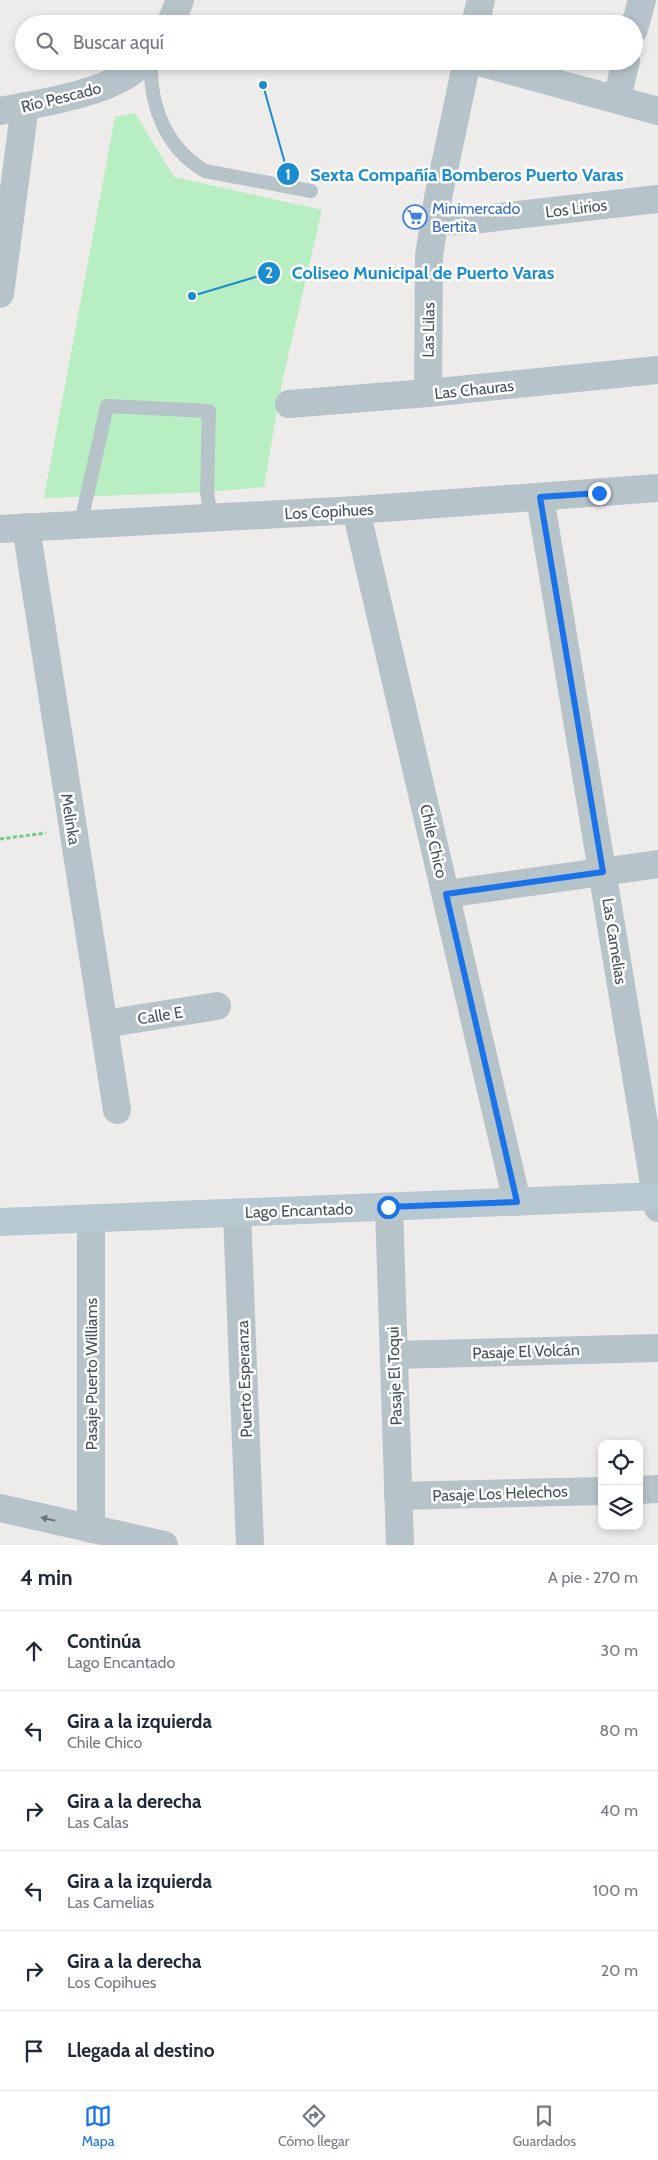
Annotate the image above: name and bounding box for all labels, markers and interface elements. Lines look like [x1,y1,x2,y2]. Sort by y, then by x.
search box [15,15,643,70]
icon: search [33,29,61,57]
text: Buscar aquí [73,31,164,54]
street label: Río Pescado [19,78,103,117]
callout: Sexta Compañía Bomberos Puerto Varas [275,158,633,191]
text: Sexta Compañía Bomberos Puerto Varas [310,164,624,186]
text: 1 [285,166,291,184]
street label: Los Lirios [544,195,608,222]
place label: Minimercado Bertita [432,199,520,236]
supermarket icon: Minimercado Bertita [402,204,428,230]
callout: Coliseo Municipal de Puerto Varas [257,257,564,290]
text: Coliseo Municipal de Puerto Varas [292,262,555,284]
text: 2 [265,264,273,282]
street label: Las Lilas [419,302,438,358]
street label: Las Chauras [433,376,515,403]
route end [588,482,611,505]
street label: Los Copihues [284,500,375,523]
street label: Melinka [57,792,84,846]
street label: Chile Chico [416,802,451,880]
street label: Las Camelias [598,897,631,986]
street label: Calle E [136,1003,184,1028]
route start [377,1196,400,1219]
street label: Lago Encantado [245,1199,354,1222]
street label: Pasaje Puerto Williams [82,1298,101,1450]
street label: Puerto Esperanza [233,1320,256,1438]
street label: Pasaje El Toqui [383,1326,406,1426]
street label: Pasaje El Volcán [472,1340,580,1363]
map controls [598,1440,643,1530]
button: locate [598,1440,643,1485]
street label: Pasaje Los Helechos [432,1482,568,1505]
button: layers [598,1485,643,1530]
one-way arrow [41,1515,56,1523]
text: 4 min [20,1565,73,1590]
text: A pie · 270 m [548,1568,638,1587]
text: Continúa [67,1630,141,1653]
icon: ahead [20,1637,48,1665]
text: 30 m [601,1641,638,1660]
text: Lago Encantado [67,1653,175,1672]
text: Gira a la izquierda [67,1710,212,1733]
icon: left [20,1717,48,1745]
text: 80 m [600,1721,638,1740]
text: Chile Chico [67,1733,142,1752]
text: Gira a la derecha [67,1790,202,1813]
icon: right [20,1797,48,1825]
text: 40 m [600,1801,638,1820]
text: Las Calas [67,1813,129,1832]
text: Gira a la izquierda [67,1870,212,1893]
icon: left [20,1877,48,1905]
text: 100 m [593,1881,638,1900]
text: Las Camelias [67,1893,154,1912]
text: Gira a la derecha [67,1950,202,1973]
icon: right [20,1957,48,1985]
text: 20 m [601,1961,638,1980]
text: Los Copihues [67,1973,157,1992]
icon: arrive [20,2037,48,2065]
text: Llegada al destino [67,2039,214,2062]
tab: Mapa [82,2102,114,2150]
tab: Cómo llegar [278,2102,349,2150]
tab: Guardados [513,2102,576,2150]

